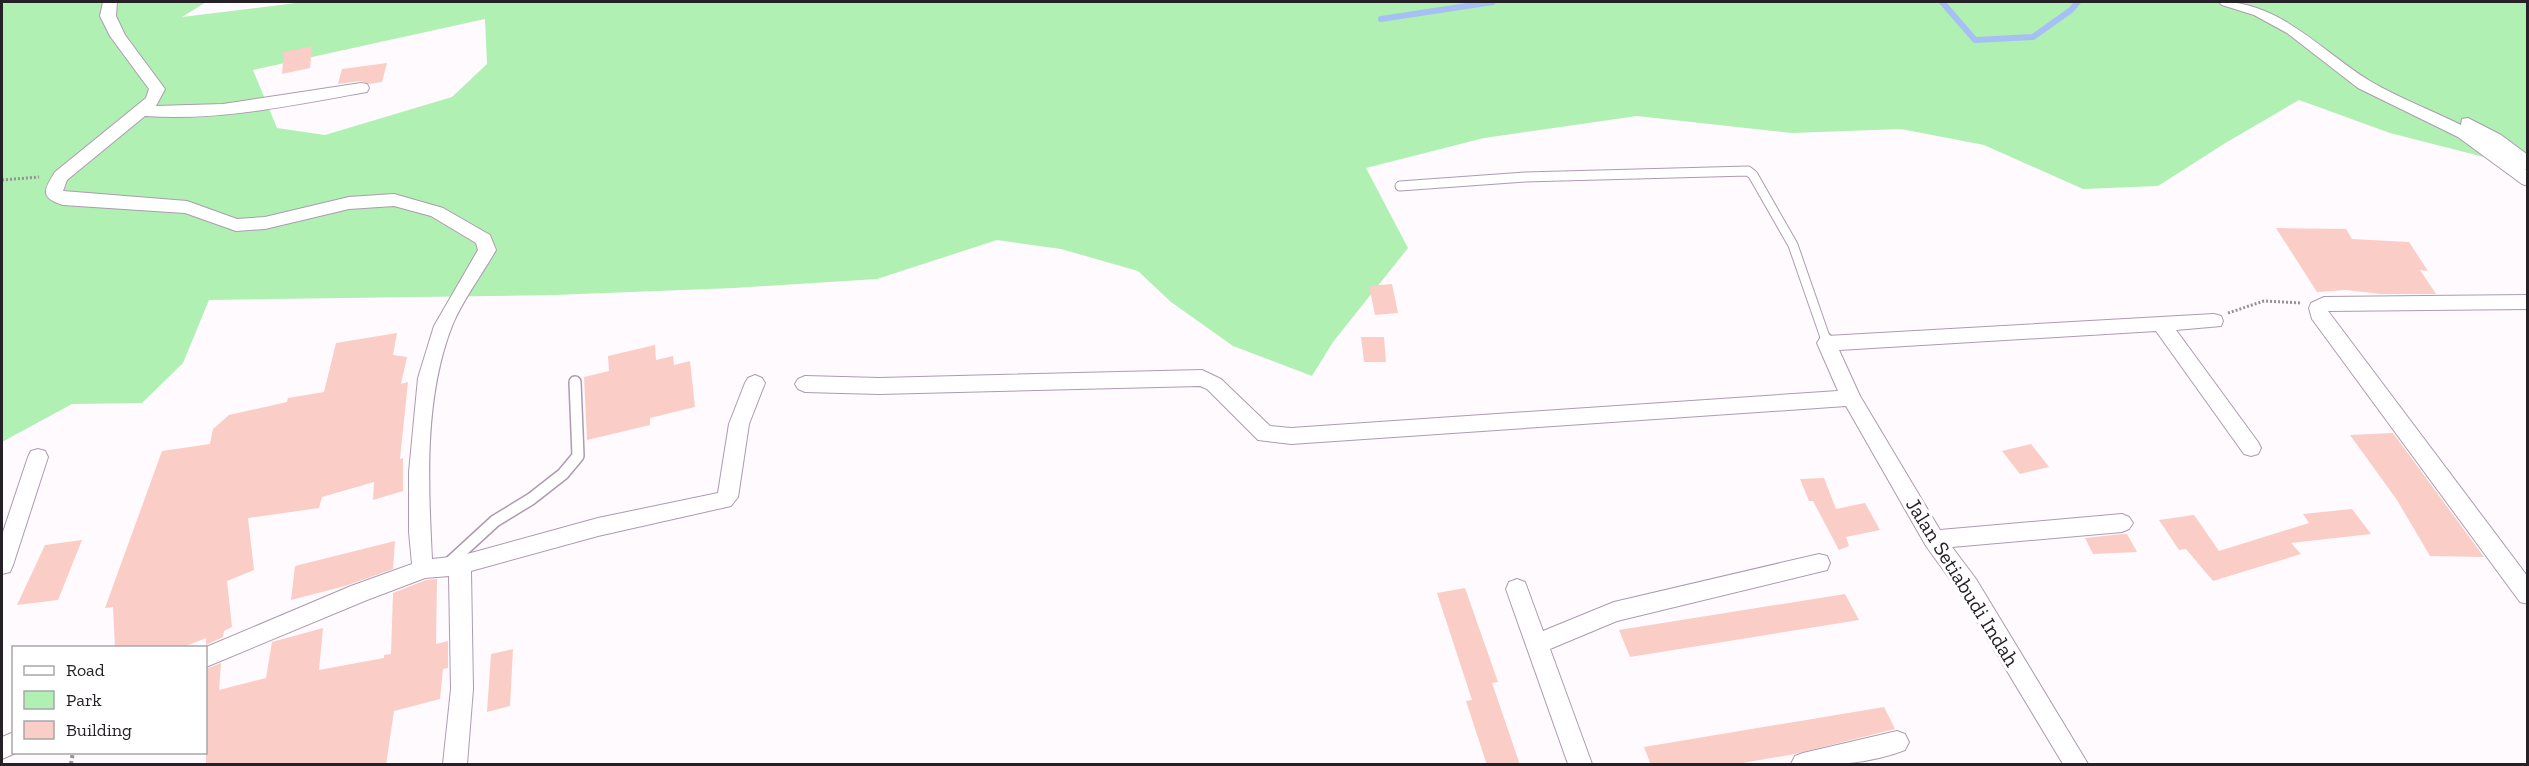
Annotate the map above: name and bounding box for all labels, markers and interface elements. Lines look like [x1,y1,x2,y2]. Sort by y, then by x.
street label: Jalan Setiabudi Indah [1901,493,2025,671]
legend [12,646,207,754]
text: Road [66,659,105,681]
text: Park [66,689,102,711]
text: Building [66,719,132,741]

